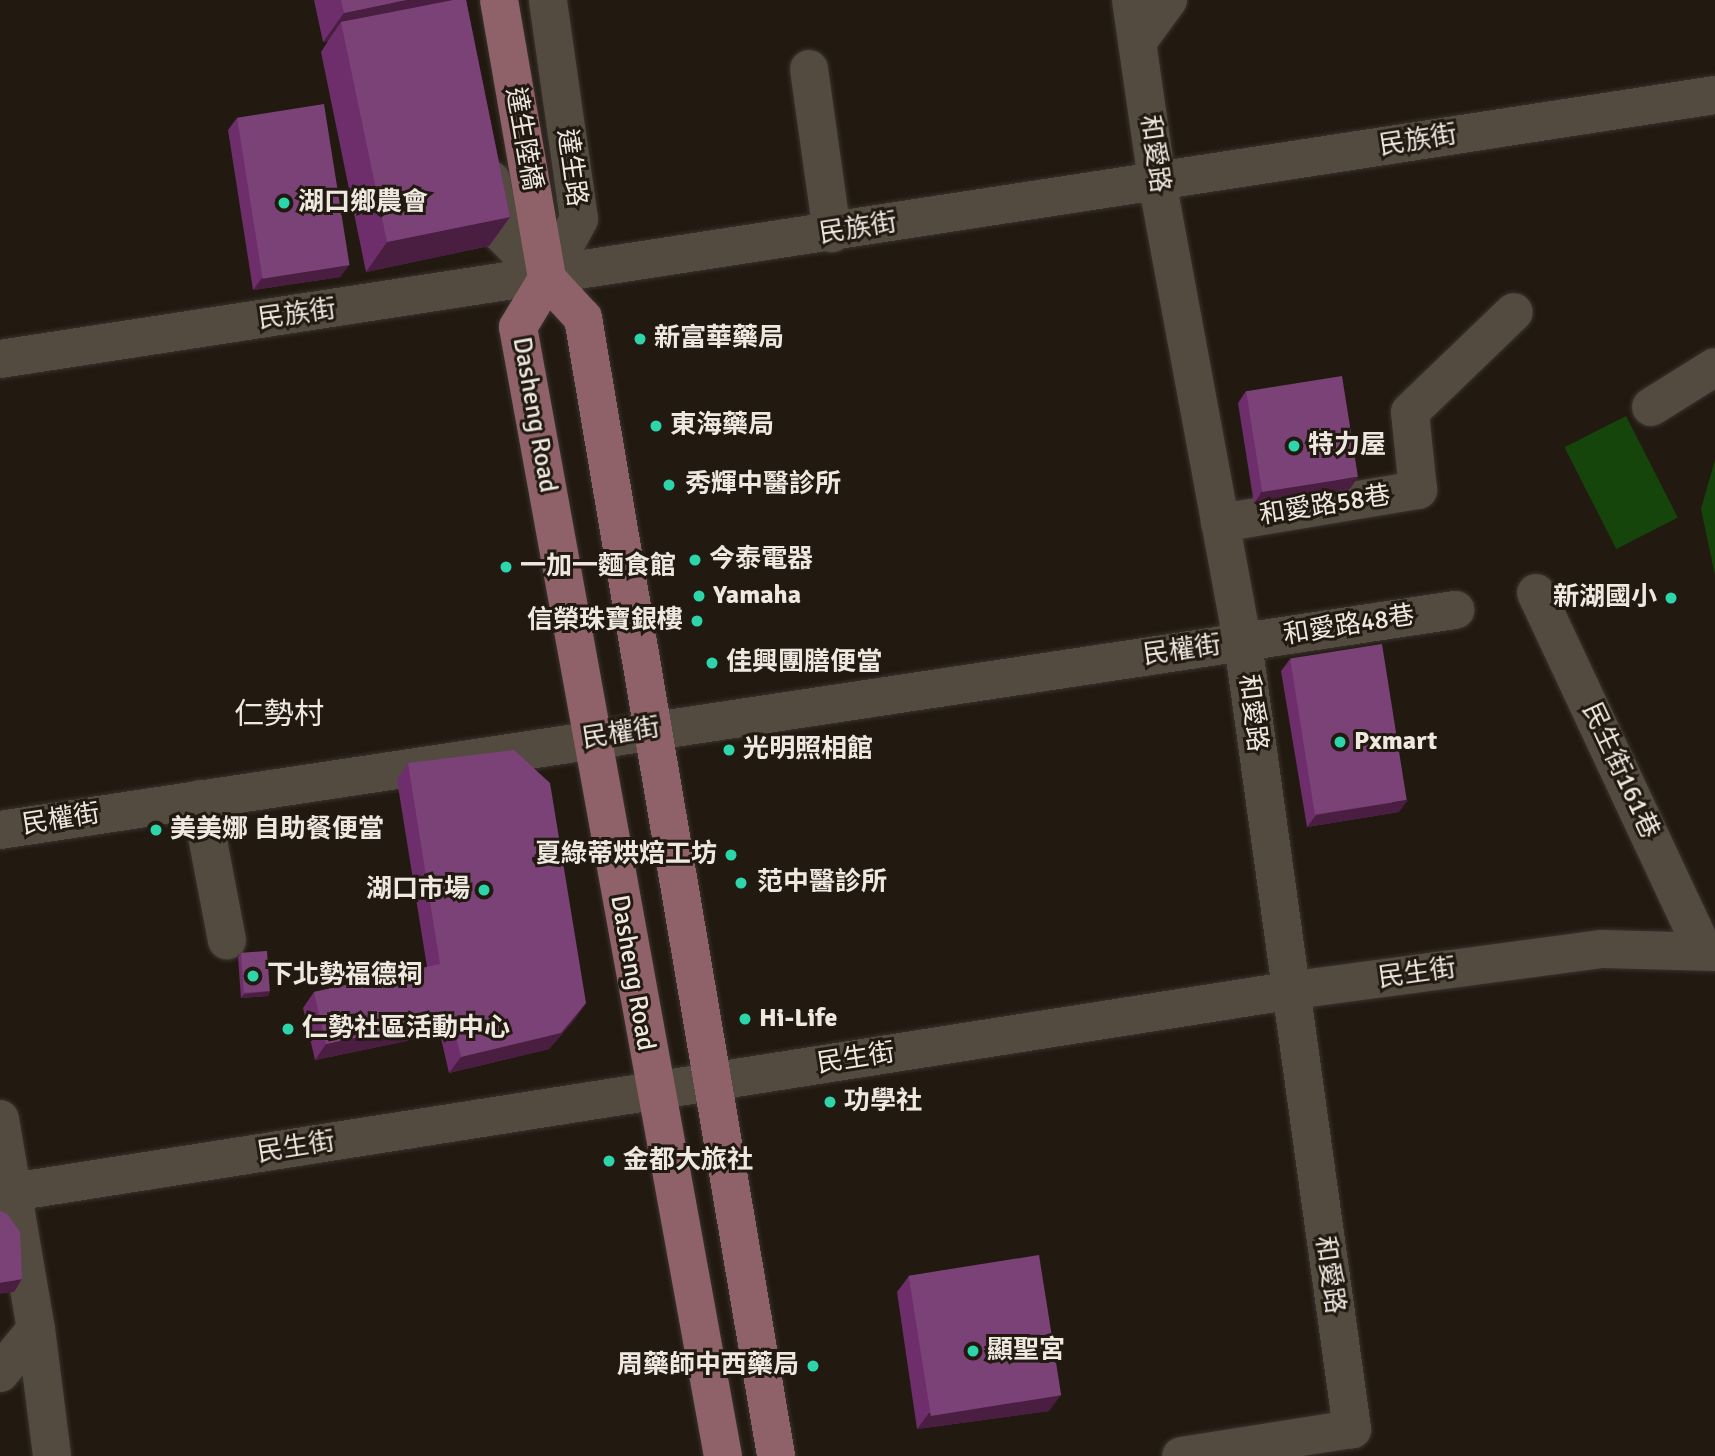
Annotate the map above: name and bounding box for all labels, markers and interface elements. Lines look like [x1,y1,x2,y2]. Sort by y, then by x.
street label: 達生陸橋 [499,85,547,193]
street label: 和愛路 [1133,113,1175,195]
street label: 民族街 [1377,119,1459,163]
street label: 達生路 [550,127,592,209]
place label: 湖口鄉農會 [298,187,428,219]
marker: 湖口鄉農會 [276,195,292,211]
street label: 民族街 [817,207,899,251]
street label: 民族街 [256,294,338,336]
place label: 新富華藥局 [654,323,784,355]
marker: 新富華藥局 [632,331,648,347]
street label: Dasheng Road [505,335,563,495]
place label: 東海藥局 [670,410,774,442]
marker: 東海藥局 [648,418,664,434]
place label: 特力屋 [1308,430,1386,462]
marker: 特力屋 [1286,438,1302,454]
place label: 秀輝中醫診所 [685,469,841,501]
marker: 秀輝中醫診所 [659,475,679,495]
street label: 和愛路58巷 [1257,480,1393,532]
place label: 今泰電器 [709,544,813,576]
place label: 一加一麵食館 [520,551,676,583]
marker: 今泰電器 [687,552,703,568]
marker: 一加一麵食館 [498,559,514,575]
place label: Yamaha [713,580,801,612]
place label: 新湖國小 [1553,582,1657,614]
marker: Yamaha [691,588,707,604]
marker: 新湖國小 [1663,590,1679,606]
street label: 和愛路48巷 [1281,600,1417,652]
place label: 信榮珠寶銀樓 [527,605,683,637]
marker: 信榮珠寶銀樓 [689,613,705,629]
street label: 民權街 [1141,630,1223,672]
place label: 佳興團膳便當 [726,647,882,679]
marker: 佳興團膳便當 [704,655,720,671]
street label: 和愛路 [1232,672,1272,754]
district label: 仁勢村 [234,697,324,733]
street label: 民生街161巷 [1575,698,1665,844]
street label: 民權街 [580,712,662,756]
place label: Pxmart [1354,726,1437,758]
place label: 光明照相館 [743,734,873,766]
marker: Pxmart [1332,734,1348,750]
marker: 光明照相館 [721,742,737,758]
street label: 民權街 [20,798,102,842]
place label: 美美娜 自助餐便當 [170,814,384,846]
marker: 美美娜 自助餐便當 [148,822,164,838]
place label: 夏綠蒂烘焙工坊 [535,839,717,871]
marker: 夏綠蒂烘焙工坊 [723,847,739,863]
place label: 范中醫診所 [757,867,887,899]
marker: 范中醫診所 [731,873,751,893]
place label: 湖口市場 [366,874,470,906]
marker: 湖口市場 [476,882,492,898]
street label: Dasheng Road [603,893,661,1053]
street label: 民生街 [1376,953,1458,995]
place label: 下北勢福德祠 [267,960,423,992]
marker: 下北勢福德祠 [245,968,261,984]
place label: Hi-Life [759,1003,837,1035]
marker: Hi-Life [737,1011,753,1027]
place label: 仁勢社區活動中心 [302,1013,510,1045]
marker: 仁勢社區活動中心 [280,1021,296,1037]
street label: 民生街 [815,1037,897,1081]
place label: 功學社 [844,1086,922,1118]
marker: 功學社 [822,1094,838,1110]
street label: 民生街 [255,1126,337,1170]
place label: 金都大旅社 [623,1145,753,1177]
marker: 金都大旅社 [601,1153,617,1169]
street label: 和愛路 [1308,1234,1350,1316]
place label: 顯聖宮 [987,1335,1065,1367]
marker: 顯聖宮 [965,1343,981,1359]
place label: 周藥師中西藥局 [617,1350,799,1382]
marker: 周藥師中西藥局 [805,1358,821,1374]

